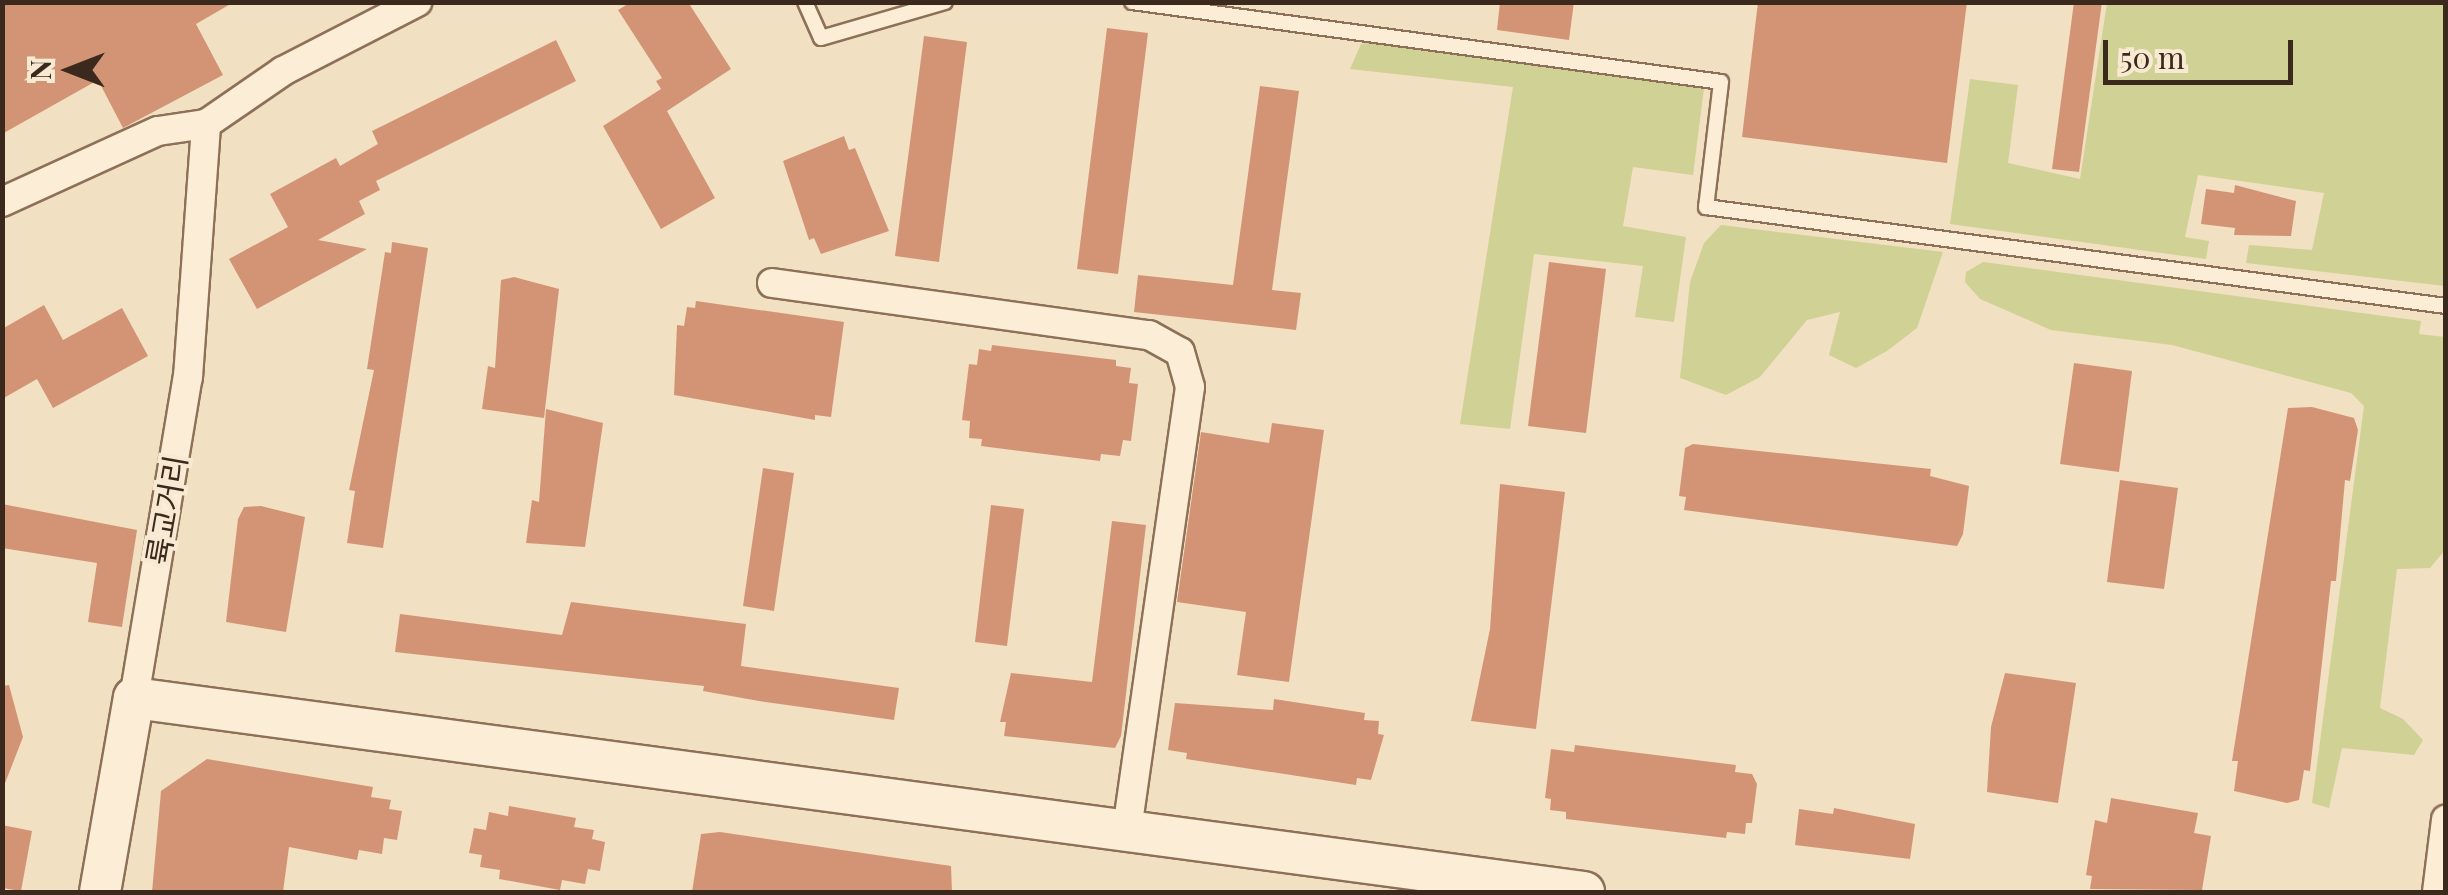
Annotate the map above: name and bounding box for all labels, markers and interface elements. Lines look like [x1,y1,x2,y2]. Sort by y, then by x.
north arrow [20,20,120,120]
scale bar [2108,20,2298,82]
text: 50 m [2120,37,2185,77]
text: N [21,60,58,80]
street label: 륙교거리 [139,453,193,567]

